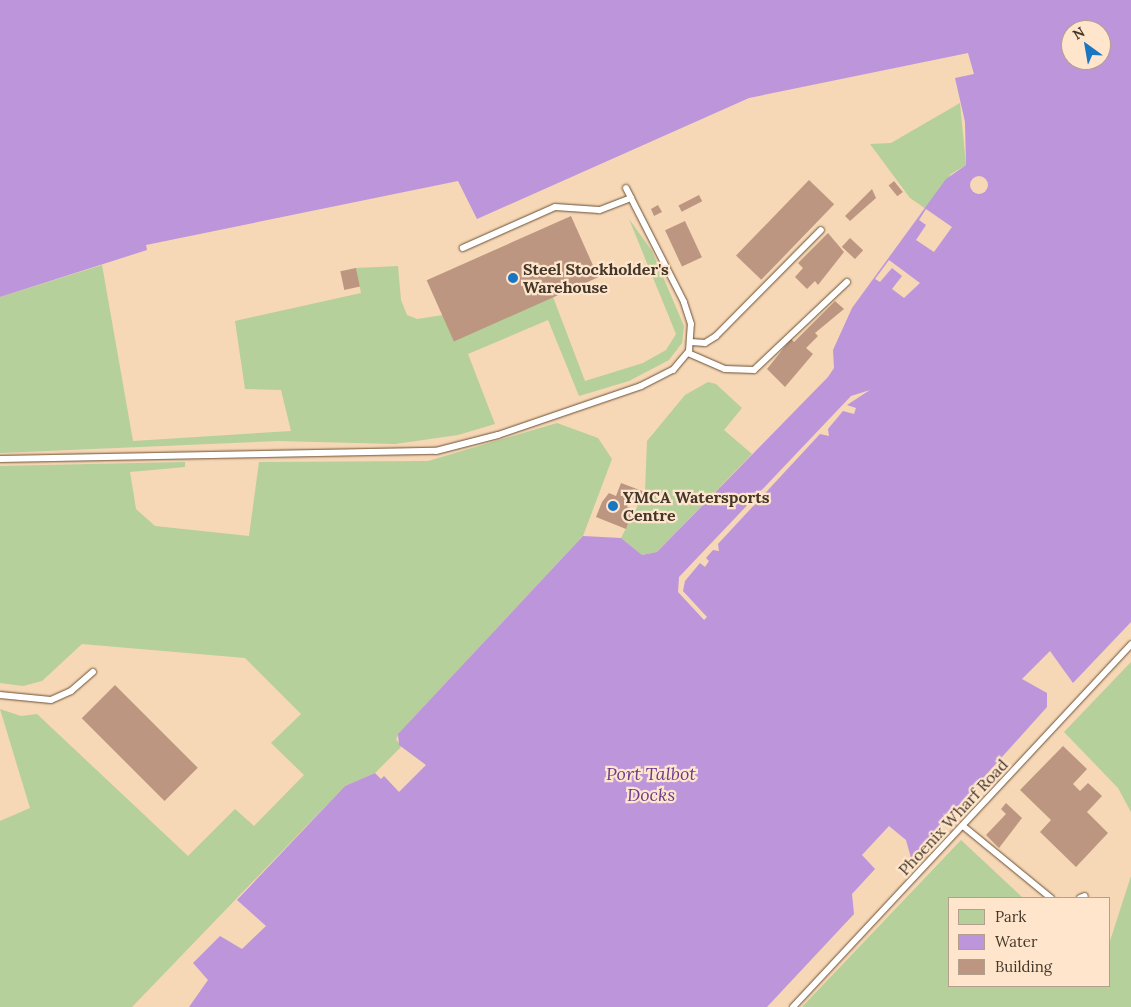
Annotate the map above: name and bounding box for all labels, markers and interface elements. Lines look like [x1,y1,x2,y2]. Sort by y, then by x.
north arrow [1061,20,1111,70]
text: N [1069,23,1088,44]
place label: Steel Stockholder's Warehouse [523,259,669,297]
marker: Steel Stockholder's Warehouse [507,272,519,284]
place label: YMCA Watersports Centre [623,487,770,525]
marker: YMCA Watersports Centre [607,500,619,512]
street label: Phoenix Wharf Road [894,755,1012,879]
water label: Port Talbot Docks [606,764,696,806]
legend [948,897,1111,987]
text: Park [995,907,1026,926]
text: Water [995,932,1037,951]
text: Building [995,957,1052,976]

